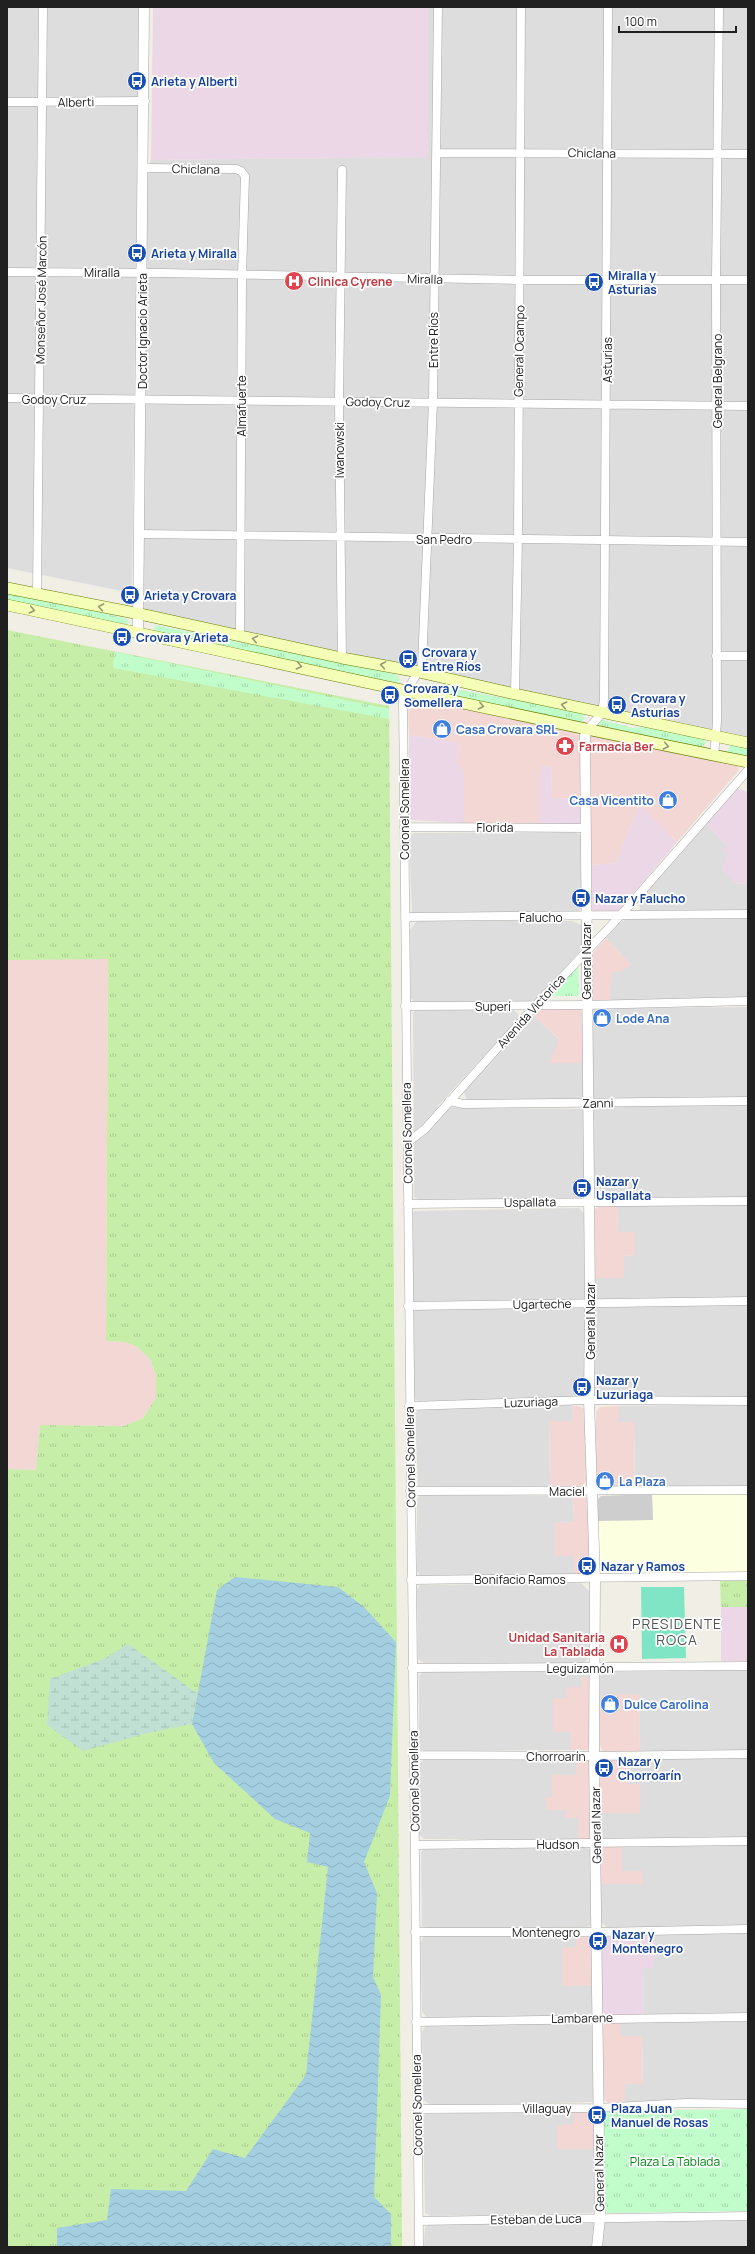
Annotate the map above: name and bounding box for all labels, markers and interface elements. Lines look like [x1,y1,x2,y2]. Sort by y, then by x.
scale bar [619,8,736,34]
text: 100 m [625,13,657,30]
bus stop icon: Arieta y Alberti [126,70,148,92]
place label: Arieta y Alberti [151,73,237,90]
street label: Alberti [58,93,94,111]
street label: Chiclana [568,144,616,162]
street label: Chiclana [172,160,220,178]
street label: Monseñor José Marcón [31,236,51,364]
bus stop icon: Arieta y Miralla [126,242,148,264]
place label: Arieta y Miralla [151,245,237,262]
street label: Miralla [84,264,120,281]
place label: Miralla y Asturias [608,267,657,298]
hospital icon: Clinica Cyrene [283,270,305,292]
street label: Miralla [407,270,443,288]
bus stop icon: Miralla y Asturias [583,271,605,293]
street label: Doctor Ignacio Arieta [134,273,151,389]
place label: Clinica Cyrene [308,273,393,290]
street label: General Ocampo [510,305,528,397]
street label: Entre Ríos [425,312,442,368]
street label: General Belgrano [709,334,726,428]
street label: Asturias [599,337,616,383]
street label: Almafuerte [233,375,250,437]
street label: Godoy Cruz [22,391,86,408]
street label: Godoy Cruz [346,393,410,411]
street label: Iwanowski [331,422,348,478]
street label: San Pedro [416,531,472,548]
bus stop icon: Arieta y Crovara [119,584,141,606]
place label: Arieta y Crovara [144,587,237,604]
one-way arrow [98,603,105,611]
one-way arrow [29,605,35,613]
bus stop icon: Crovara y Arieta [111,626,133,648]
place label: Crovara y Arieta [136,629,229,646]
one-way arrow [252,636,258,644]
place label: Crovara y Entre Ríos [422,644,482,675]
bus stop icon: Crovara y Entre Ríos [397,648,419,670]
one-way arrow [380,661,386,670]
one-way arrow [296,662,302,670]
place label: Crovara y Somellera [404,680,463,711]
bus stop icon: Crovara y Somellera [379,684,401,706]
place label: Crovara y Asturias [631,690,686,721]
bus stop icon: Crovara y Asturias [606,694,628,716]
one-way arrow [561,701,567,709]
one-way arrow [478,702,484,710]
shop icon: Casa Crovara SRL [431,718,453,740]
place label: Casa Crovara SRL [456,721,558,738]
pharmacy icon: Farmacia Ber [554,735,576,757]
place label: Farmacia Ber [579,738,654,755]
one-way arrow [663,741,670,749]
street label: Coronel Somellera [396,758,413,860]
shop icon: Casa Vicentito [657,789,679,811]
place label: Casa Vicentito [569,792,654,809]
street label: Florida [477,819,513,836]
bus stop icon: Nazar y Falucho [570,887,592,909]
place label: Nazar y Falucho [595,890,685,907]
street label: Falucho [519,909,563,926]
street label: General Nazar [578,922,595,1000]
street label: Avenida Victorica [493,970,569,1052]
street label: Superí [475,998,511,1015]
shop icon: Lode Ana [591,1007,613,1029]
place label: Lode Ana [616,1010,669,1027]
street label: Coronel Somellera [398,1082,416,1184]
street label: Zanni [582,1094,614,1112]
place label: Nazar y Uspallata [596,1173,651,1204]
bus stop icon: Nazar y Uspallata [571,1177,593,1199]
street label: Uspallata [504,1193,556,1211]
street label: General Nazar [582,1282,599,1360]
street label: Ugarteche [512,1295,572,1313]
place label: Nazar y Luzuriaga [596,1372,653,1403]
bus stop icon: Nazar y Luzuriaga [571,1376,593,1398]
street label: Luzuriaga [504,1393,558,1411]
street label: Coronel Somellera [401,1406,419,1508]
shop icon: La Plaza [594,1470,616,1492]
place label: La Plaza [619,1473,666,1490]
street label: Maciel [549,1483,585,1500]
bus stop icon: Nazar y Ramos [576,1555,598,1577]
place label: Nazar y Ramos [601,1558,686,1575]
street label: Bonifacio Ramos [474,1571,566,1588]
district label: PRESIDENTE ROCA [632,1614,722,1649]
place label: Unidad Sanitaria La Tablada [509,1629,605,1660]
hospital icon: Unidad Sanitaria La Tablada [608,1633,630,1655]
street label: Leguizamón [546,1660,614,1677]
shop icon: Dulce Carolina [599,1693,621,1715]
place label: Dulce Carolina [624,1696,709,1713]
street label: Coronel Somellera [405,1730,423,1832]
street label: Chorroarín [526,1748,586,1765]
place label: Nazar y Chorroarín [618,1753,681,1784]
bus stop icon: Nazar y Chorroarín [593,1757,615,1779]
street label: General Nazar [587,1786,605,1864]
street label: Hudson [537,1836,579,1853]
street label: Montenegro [512,1924,580,1941]
place label: Nazar y Montenegro [612,1926,683,1957]
bus stop icon: Nazar y Montenegro [587,1930,609,1952]
street label: Lambarene [551,2009,613,2027]
street label: Coronel Somellera [408,2054,426,2156]
street label: Villaguay [523,2100,572,2117]
place label: Plaza Juan Manuel de Rosas [611,2100,709,2131]
bus stop icon: Plaza Juan Manuel de Rosas [586,2104,608,2126]
street label: General Nazar [590,2134,608,2212]
park label: Plaza La Tablada [630,2153,720,2170]
street label: Esteban de Luca [490,2210,582,2228]

